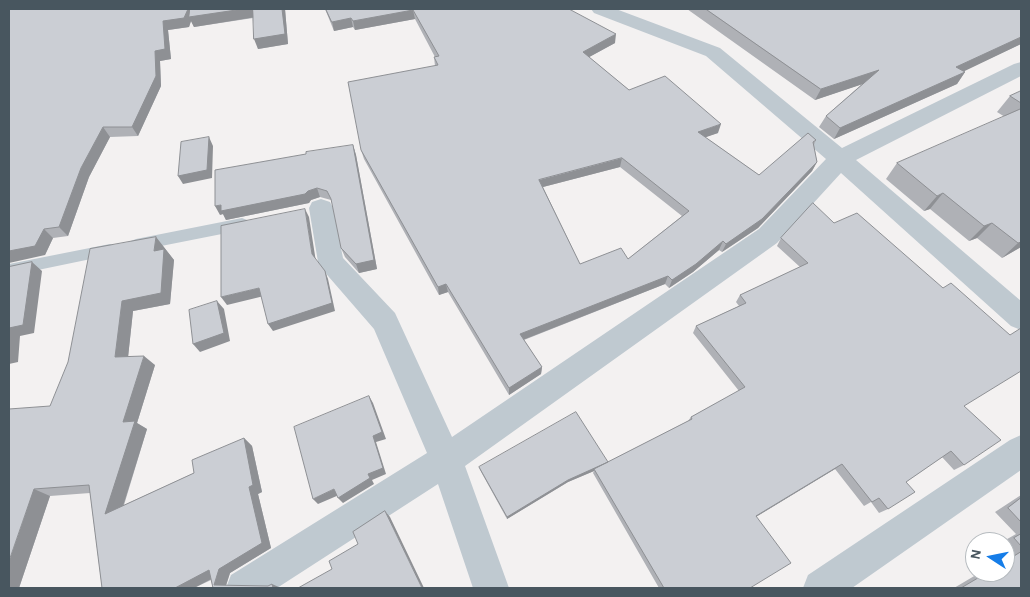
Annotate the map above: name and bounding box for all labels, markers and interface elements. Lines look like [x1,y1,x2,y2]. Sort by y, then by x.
north arrow [965,532,1015,582]
text: N [968,548,984,560]

